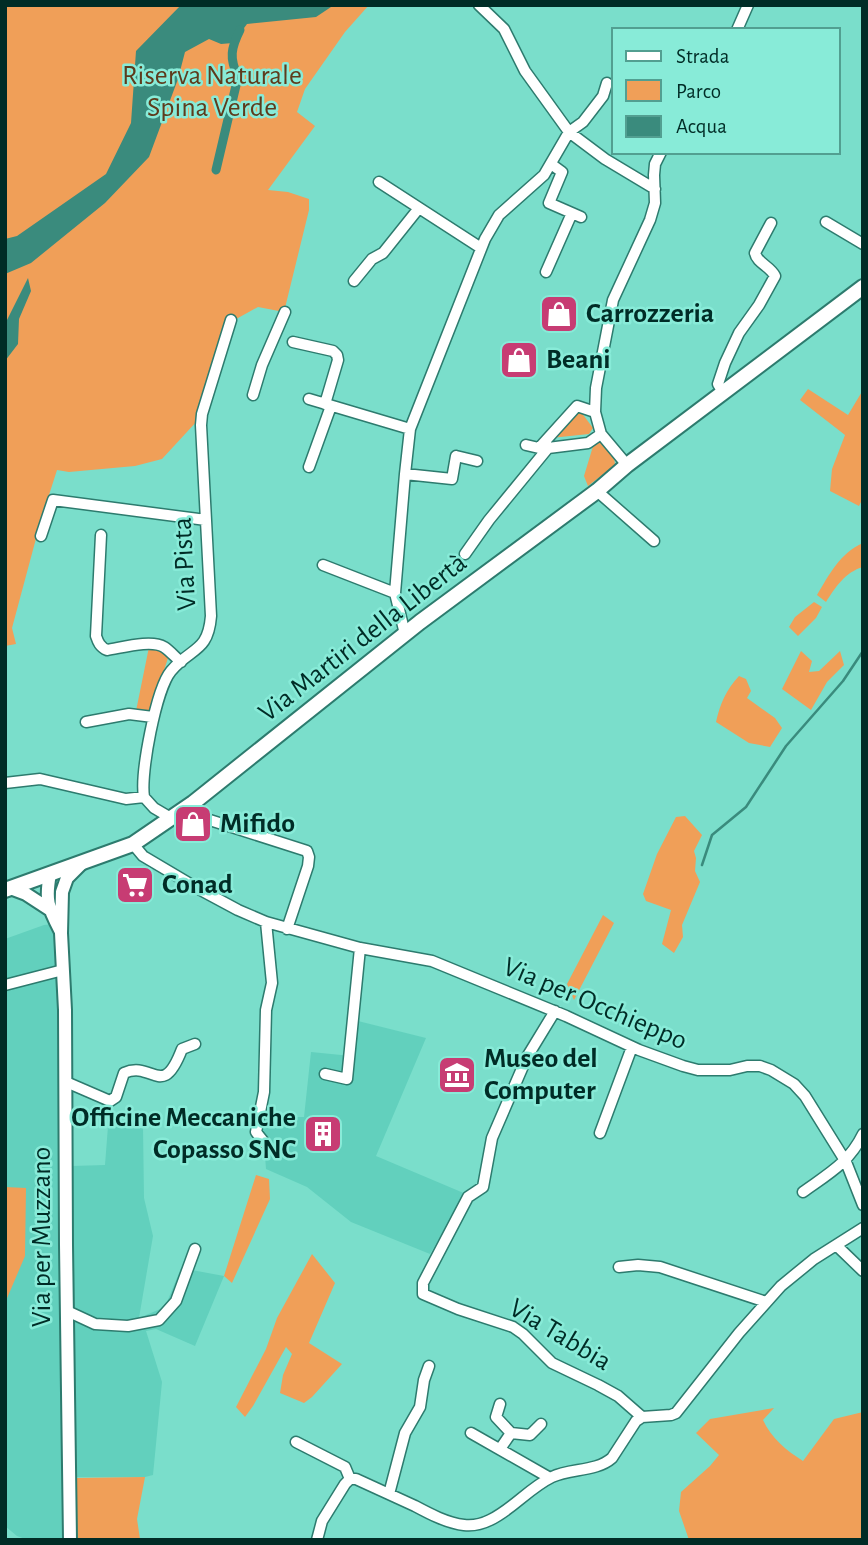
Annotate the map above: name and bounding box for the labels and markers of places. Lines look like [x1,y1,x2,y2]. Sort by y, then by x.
shop icon: Carrozzeria [538,293,580,335]
place label: Carrozzeria [586,300,714,328]
shop icon: Beani [498,339,540,381]
place label: Beani [546,346,611,374]
shop icon: Mifido [172,803,214,845]
place label: Mifido [220,810,295,838]
supermarket icon: Conad [114,864,156,906]
place label: Conad [162,871,233,899]
place label: Museo del Computer [484,1045,598,1105]
museum icon: Museo del Computer [436,1054,478,1096]
place label: Officine Meccaniche Copasso SNC [71,1104,297,1164]
building icon: Officine Meccaniche Copasso SNC [302,1113,344,1155]

